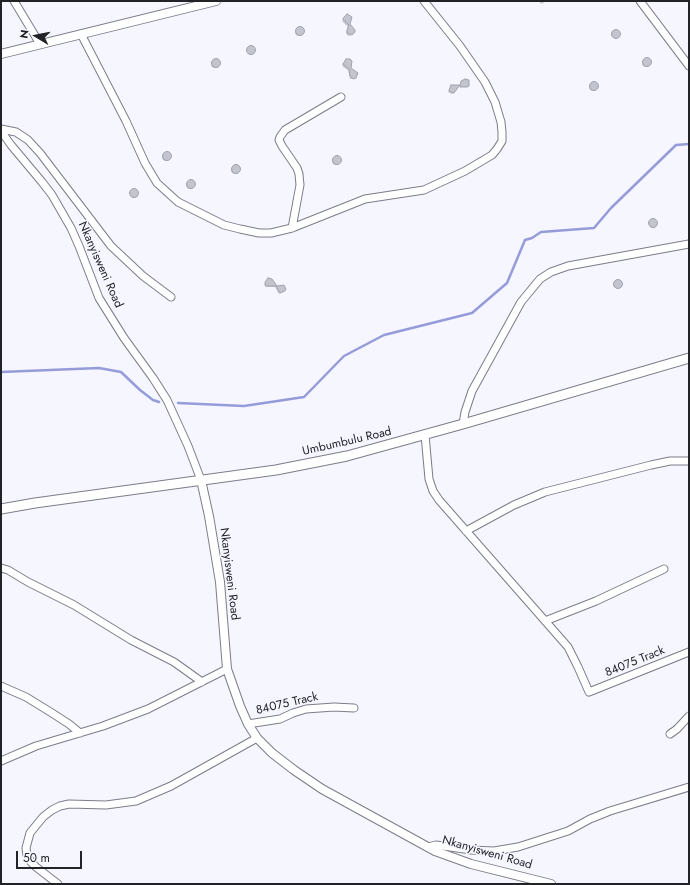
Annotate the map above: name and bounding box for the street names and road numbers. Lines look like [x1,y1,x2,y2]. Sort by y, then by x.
street label: Nkanyisweni Road [75,220,125,310]
street label: Umbumbulu Road [301,425,393,459]
street label: Nkanyisweni Road [216,527,242,621]
street label: 84075 Track [603,644,667,680]
street label: 84075 Track [255,690,319,718]
street label: Nkanyisweni Road [440,833,534,873]

